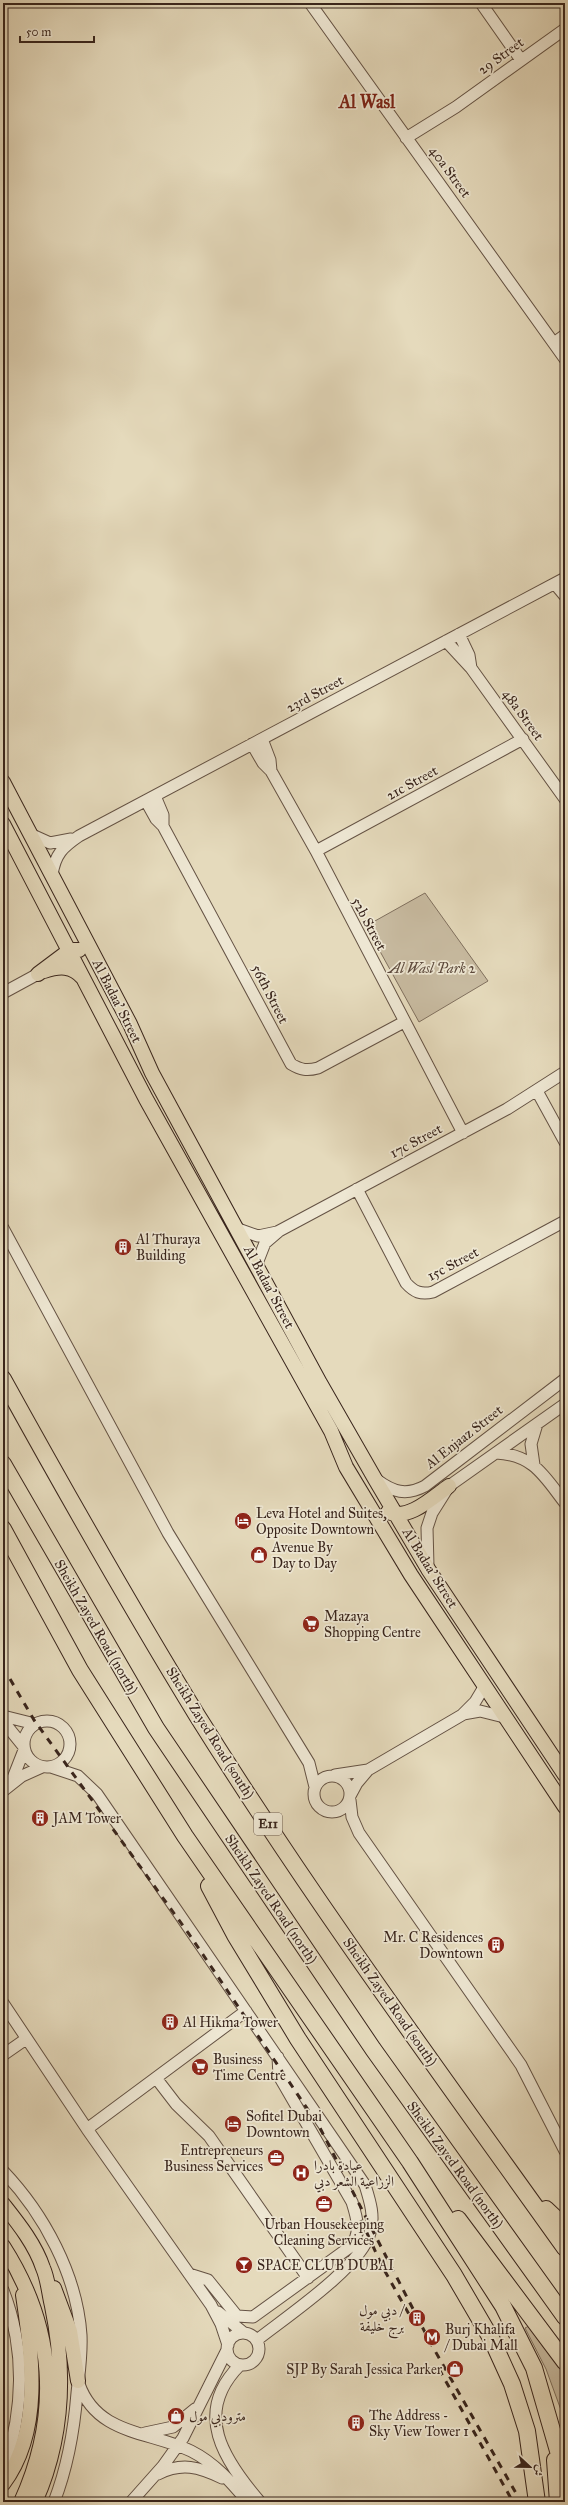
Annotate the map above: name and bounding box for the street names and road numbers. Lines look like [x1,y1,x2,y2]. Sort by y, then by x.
street label: 29 Street [475,34,527,78]
street label: 40a Street [426,143,474,201]
street label: 23rd Street [283,672,347,716]
street label: 48a Street [499,686,547,744]
street label: 21c Street [383,762,441,804]
street label: 52b Street [348,894,390,954]
street label: Al Badaa' Street [88,955,145,1046]
street label: 56th Street [248,962,292,1027]
street label: 17c Street [387,1120,445,1162]
street label: Al Badaa' Street [240,1242,298,1331]
street label: 15c Street [424,1243,482,1285]
street label: Al Enjaaz Street [421,1402,506,1473]
street label: Al Badaa' Street [398,1524,461,1611]
street label: Sheikh Zayed Road (north) [50,1557,142,1698]
street label: Sheikh Zayed Road (south) [161,1664,258,1803]
road number: E11 [254,1813,282,1835]
street label: Sheikh Zayed Road (north) [220,1831,321,1968]
street label: Sheikh Zayed Road (south) [338,1935,441,2070]
street label: Sheikh Zayed Road (north) [402,2098,507,2232]

